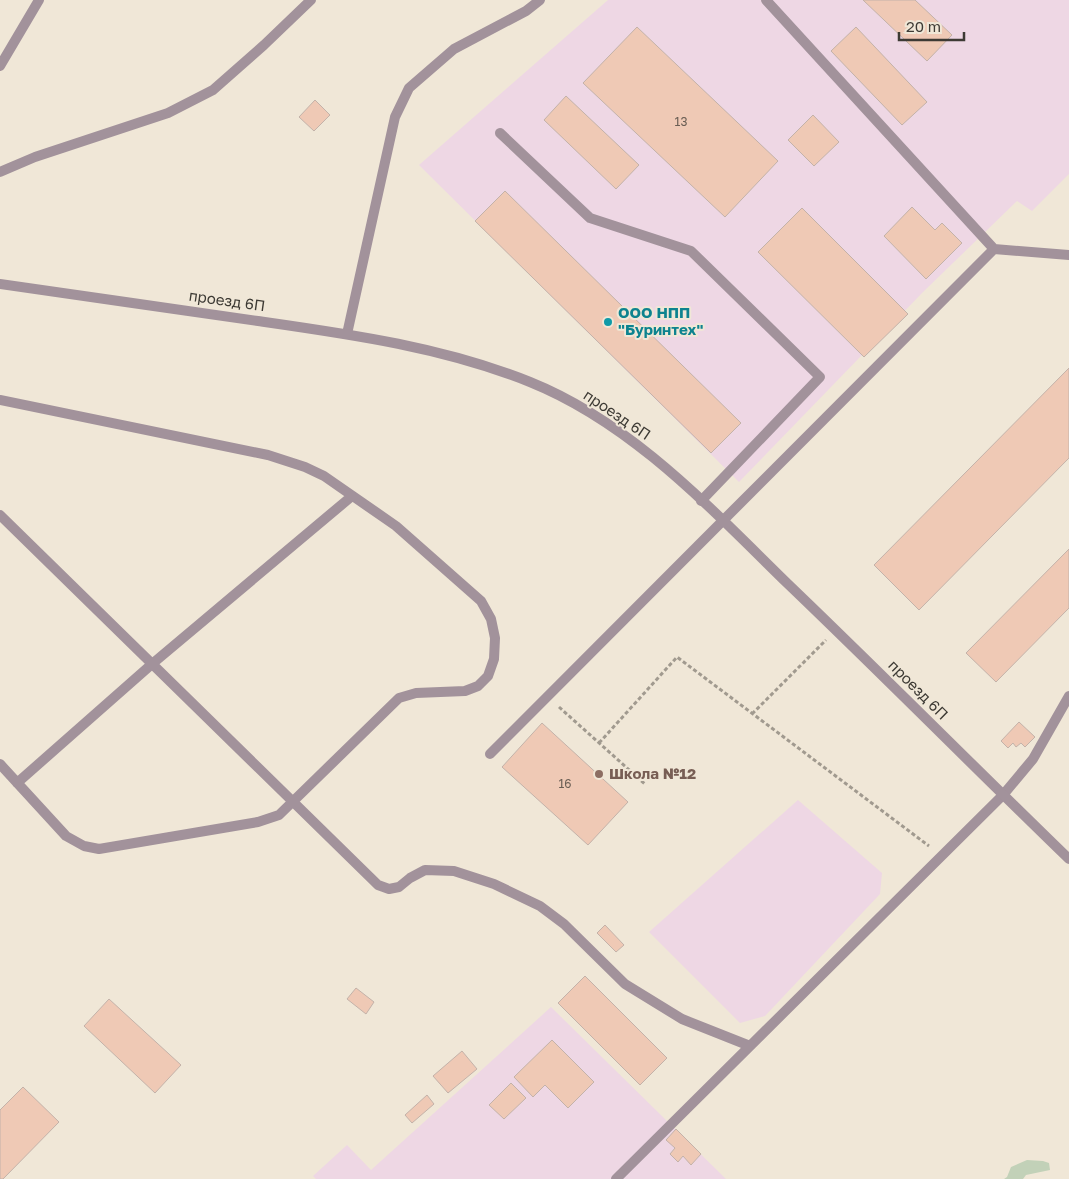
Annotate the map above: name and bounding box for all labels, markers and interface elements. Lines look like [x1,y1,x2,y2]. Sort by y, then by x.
scale bar [899,10,964,42]
text: 20 m [906,17,941,35]
house number: 13 [675,114,687,129]
street label: проезд 6П [188,286,266,314]
place label: ООО НПП "Буринтех" [618,303,703,338]
marker: ООО НПП "Буринтех" [602,316,614,328]
street label: проезд 6П [581,385,654,443]
street label: проезд 6П [885,656,952,723]
place label: Школа №12 [609,764,696,782]
marker: Школа №12 [593,768,605,780]
house number: 16 [558,776,572,791]

